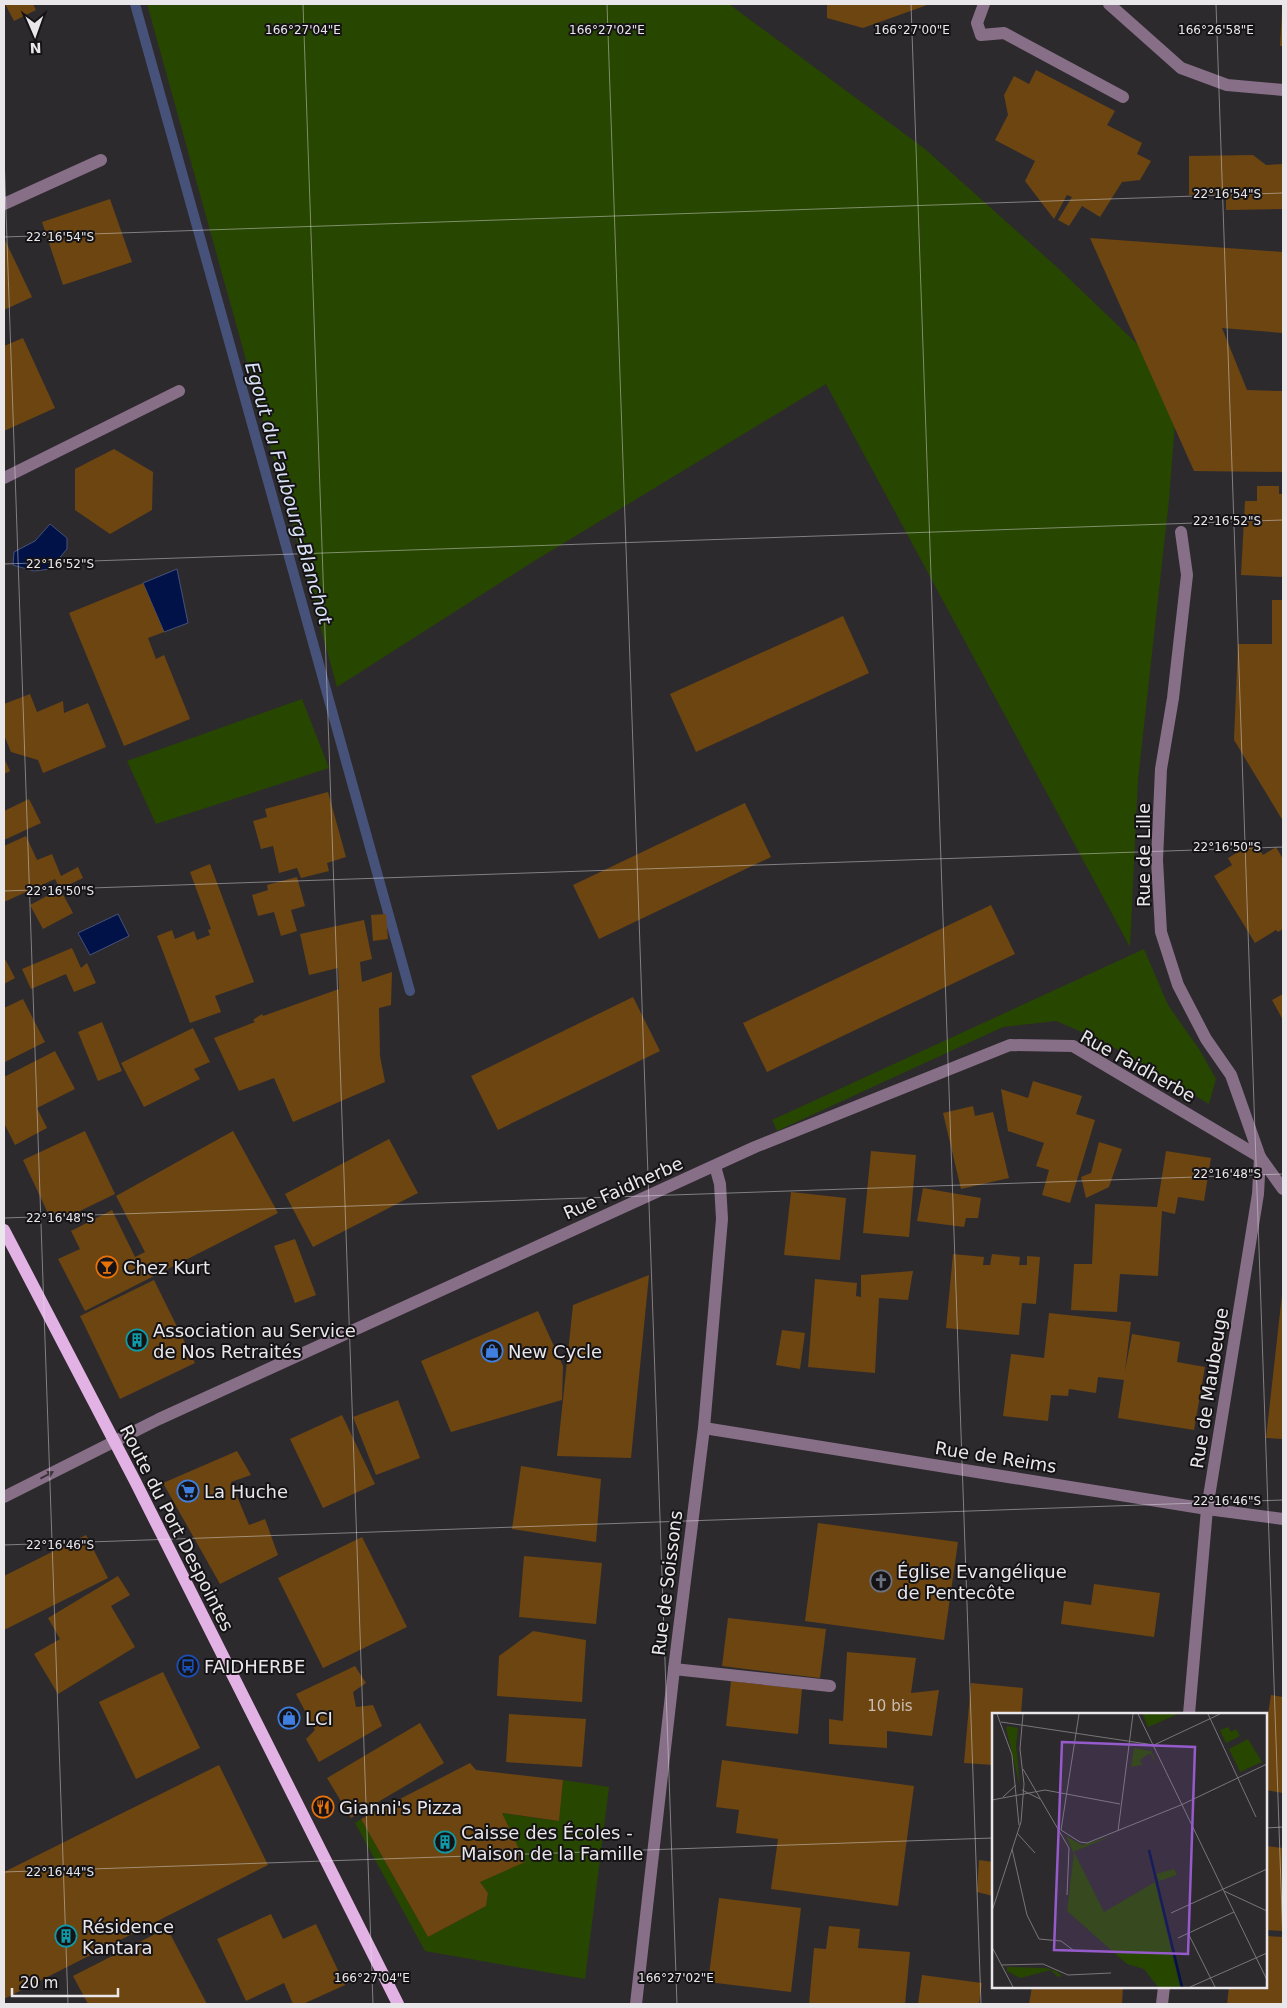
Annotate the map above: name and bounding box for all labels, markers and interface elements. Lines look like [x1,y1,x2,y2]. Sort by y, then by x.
north arrow [10,10,60,60]
text: 166°27'04"E [265,23,341,37]
text: 166°27'02"E [569,23,645,37]
text: 166°27'00"E [874,23,950,37]
text: 166°26'58"E [1178,23,1254,37]
text: N [29,40,42,56]
text: 22°16'54"S [1193,187,1261,201]
text: 22°16'54"S [26,230,94,244]
water label: Egout du Faubourg-Blanchot [241,359,337,628]
text: 22°16'52"S [1193,514,1261,528]
text: 22°16'52"S [26,557,94,571]
street label: Rue de Lille [1133,803,1154,907]
text: 22°16'50"S [1193,840,1261,854]
text: 22°16'50"S [26,884,94,898]
street label: Rue Faidherbe [1077,1026,1199,1106]
street label: Rue Faidherbe [560,1152,686,1224]
text: 22°16'48"S [1193,1167,1261,1181]
text: 22°16'48"S [26,1211,94,1225]
bar icon: Chez Kurt [95,1255,119,1279]
place label: Chez Kurt [123,1257,210,1278]
street label: Rue de Maubeuge [1186,1306,1232,1470]
place label: Association au Service de Nos Retraités [153,1320,356,1362]
building icon: Association au Service de Nos Retraités [125,1328,149,1352]
shop icon: New Cycle [480,1339,504,1363]
place label: New Cycle [508,1341,602,1362]
street label: Route du Port Despointes [116,1421,238,1635]
street label: Rue de Reims [934,1437,1058,1477]
one-way arrow [40,1471,54,1479]
supermarket icon: La Huche [176,1479,200,1503]
place label: La Huche [204,1481,288,1502]
text: 22°16'46"S [1193,1494,1261,1508]
street label: Rue de Soissons [648,1509,686,1657]
text: 22°16'46"S [26,1538,94,1552]
place label: Église Evangélique de Pentecôte [897,1561,1067,1603]
church icon: Église Evangélique de Pentecôte [869,1569,893,1593]
bus stop icon: FAIDHERBE [176,1654,200,1678]
place label: FAIDHERBE [204,1656,305,1677]
house number: 10 bis [867,1697,913,1715]
shop icon: LCI [277,1706,301,1730]
place label: LCI [305,1708,333,1729]
inset map [992,1713,1267,1988]
restaurant icon: Gianni's Pizza [311,1795,335,1819]
place label: Gianni's Pizza [339,1797,462,1818]
place label: Caisse des Écoles - Maison de la Famille [461,1822,643,1864]
building icon: Caisse des Écoles - Maison de la Famille [433,1830,457,1854]
text: 22°16'44"S [26,1865,94,1879]
place label: Résidence Kantara [82,1916,174,1958]
building icon: Résidence Kantara [54,1924,78,1948]
scale bar [12,1966,119,1998]
text: 166°27'04"E [334,1971,410,1985]
text: 166°27'02"E [638,1971,714,1985]
text: 20 m [20,1974,58,1992]

